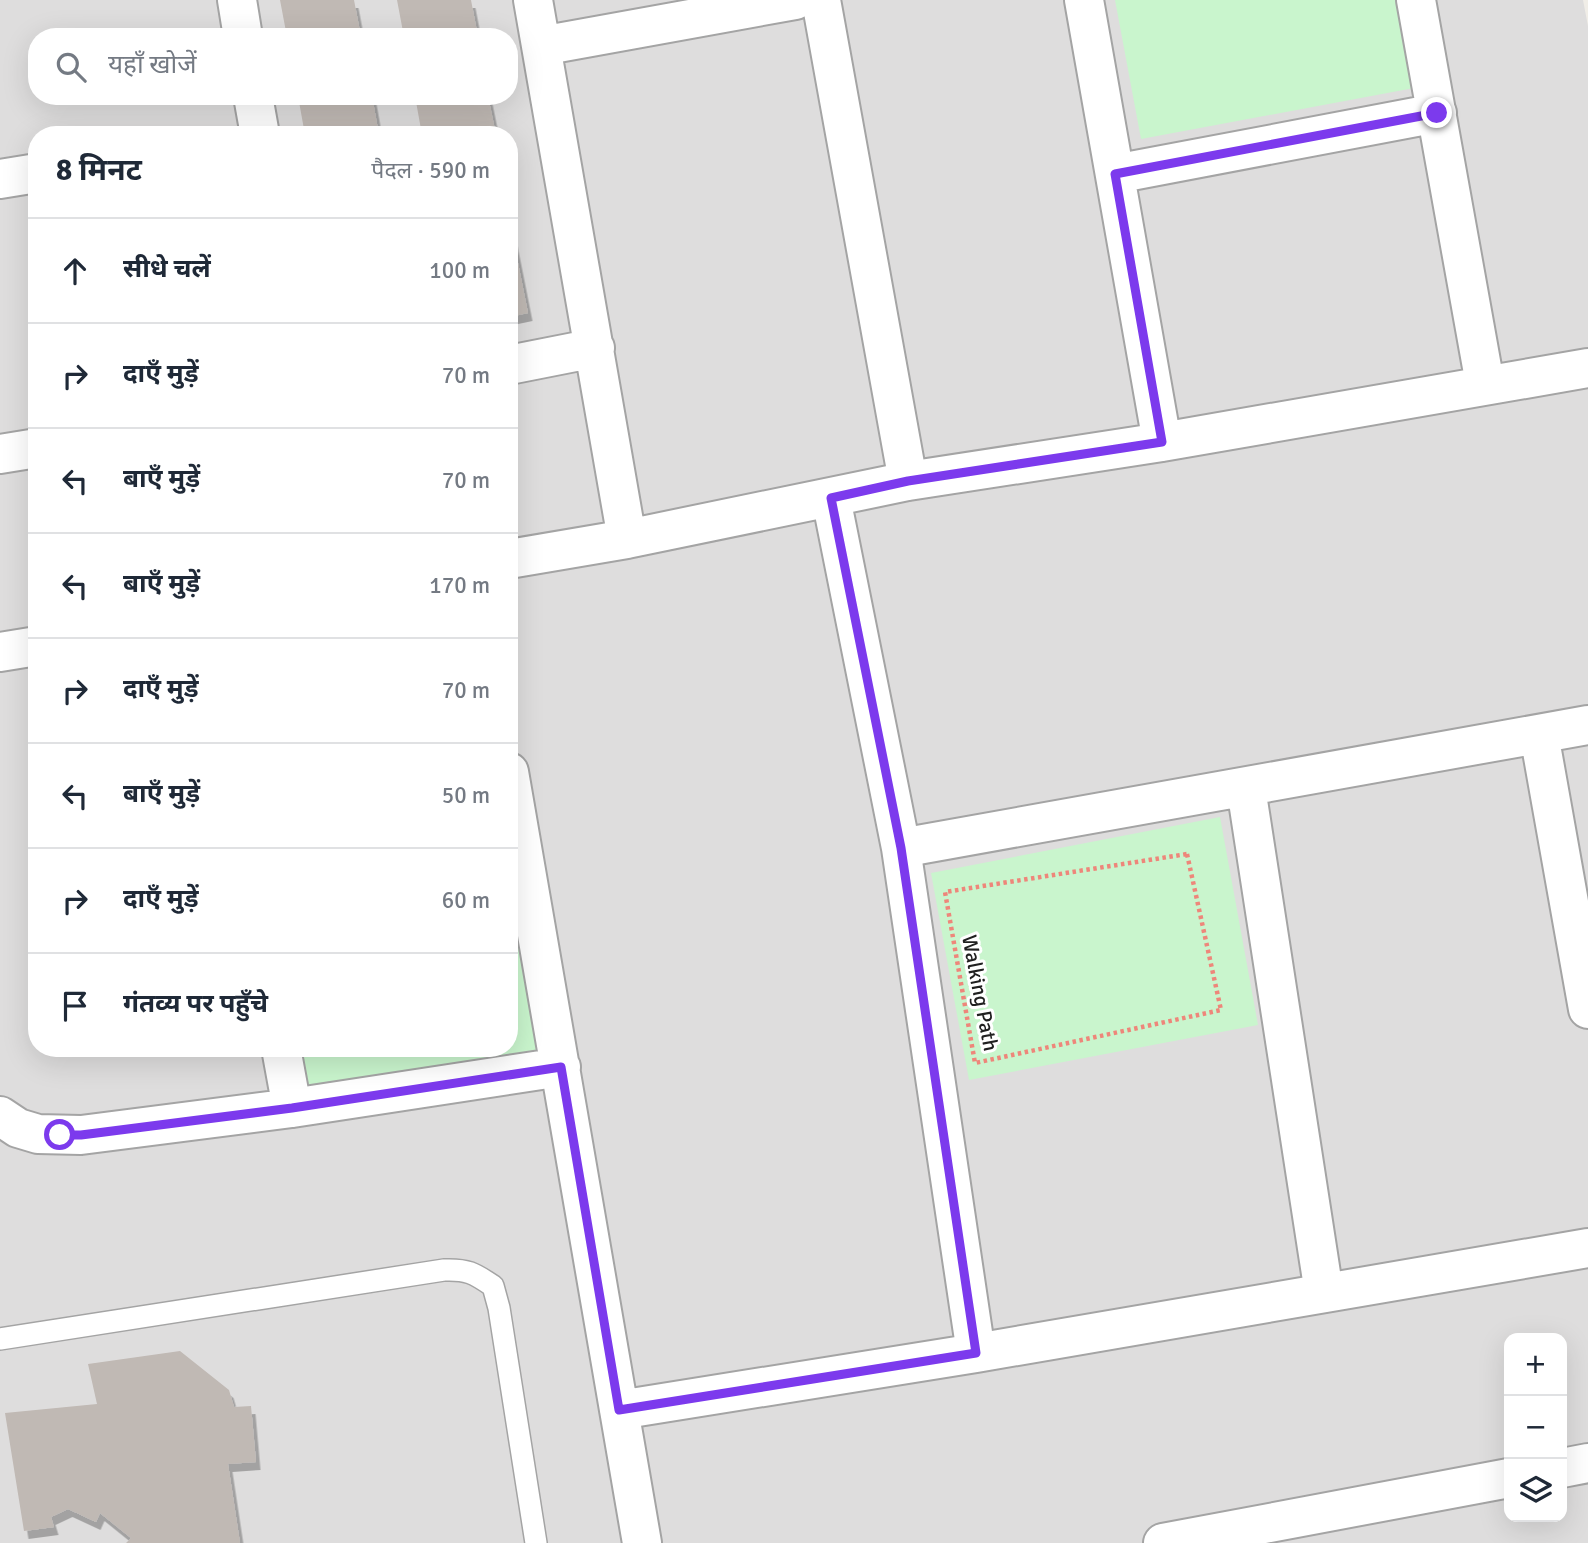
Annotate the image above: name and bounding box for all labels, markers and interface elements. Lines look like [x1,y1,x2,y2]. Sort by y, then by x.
search box [28,28,518,105]
icon: search [52,48,90,86]
text: यहाँ खोजें [108,49,197,81]
route end [1421,97,1452,128]
text: 8 मिनट [56,152,142,189]
text: पैदल · 590 m [371,156,490,185]
icon: ahead [56,252,94,290]
text: सीधे चलें [123,253,211,285]
text: 100 m [429,256,490,285]
icon: right [56,357,94,395]
text: दाएँ मुड़ें [123,358,199,390]
text: 70 m [442,361,490,390]
icon: left [56,462,94,500]
text: बाएँ मुड़ें [123,463,200,495]
text: 70 m [442,466,490,495]
icon: left [56,567,94,605]
text: बाएँ मुड़ें [123,568,200,600]
text: 170 m [429,571,490,600]
icon: right [56,672,94,710]
text: दाएँ मुड़ें [123,673,199,705]
text: 70 m [442,676,490,705]
icon: left [56,777,94,815]
text: बाएँ मुड़ें [123,778,200,810]
text: 50 m [442,781,490,810]
icon: right [56,882,94,920]
text: दाएँ मुड़ें [123,883,199,915]
text: 60 m [442,886,490,915]
street label: Walking Path [956,933,1004,1053]
icon: arrive [56,987,94,1025]
text: गंतव्य पर पहुँचे [123,988,268,1020]
route start [44,1119,75,1150]
map controls [1504,1333,1567,1522]
button: + [1504,1333,1567,1396]
button: − [1504,1396,1567,1459]
button: layers [1504,1459,1567,1522]

